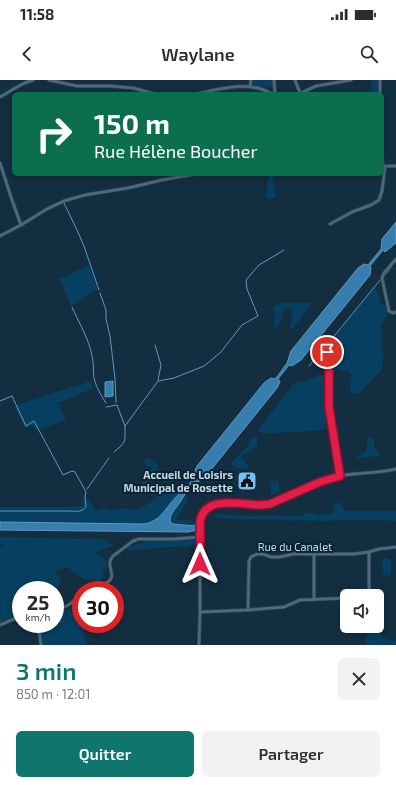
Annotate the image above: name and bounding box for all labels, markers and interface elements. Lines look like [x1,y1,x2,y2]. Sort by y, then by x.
text: 11:58 [20,5,54,23]
icon: back [16,43,38,65]
text: Waylane [161,43,235,65]
icon: search [358,43,380,65]
text: 150 m [94,106,170,140]
icon: right [28,108,80,160]
text: Rue Hélène Boucher [94,140,258,162]
pin [310,335,344,369]
icon: arrive [316,341,338,363]
place label: Accueil de Loisirs Municipal de Rosette [124,468,233,494]
public building icon: Accueil de Loisirs Municipal de Rosette [236,470,258,492]
street label: Rue du Canalet [258,540,332,553]
position arrow [179,543,221,585]
speed limit sign: 30 [72,581,124,633]
map controls [340,589,384,633]
button: sound [340,589,384,633]
text: 25 [27,590,49,614]
text: km/h [26,611,50,623]
text: 3 min [16,656,76,685]
button: close [338,658,380,700]
text: 850 m · 12:01 [16,686,90,702]
button: Quitter [16,731,194,777]
button: Partager [202,731,380,777]

